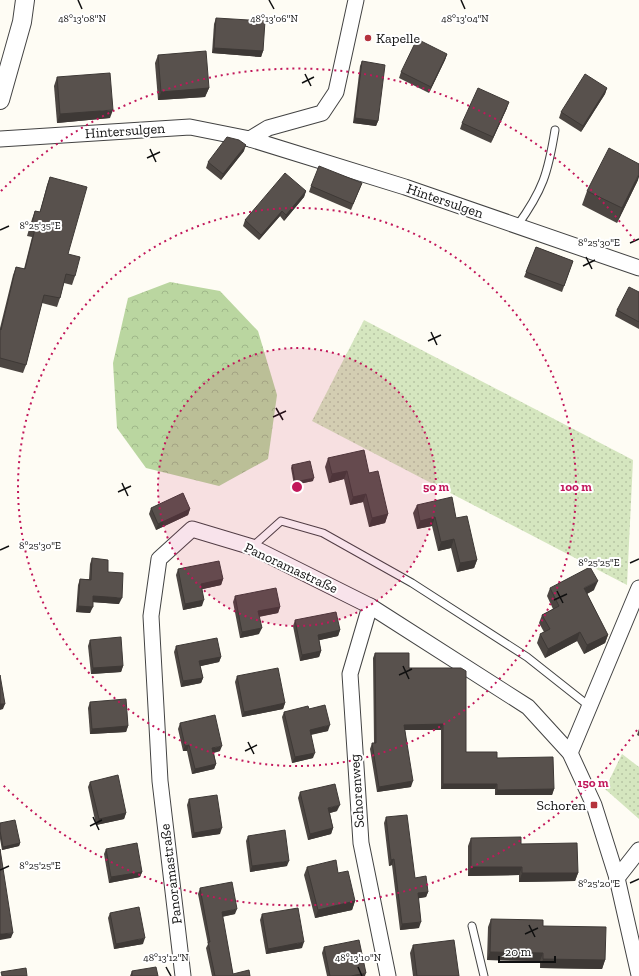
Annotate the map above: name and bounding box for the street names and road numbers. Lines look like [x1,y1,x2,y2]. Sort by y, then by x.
street label: Hintersulgen [84,120,166,142]
street label: Hintersulgen [404,180,486,222]
street label: Panoramastraße [242,539,341,597]
street label: Schorenweg [346,753,368,829]
street label: Panoramastraße [156,822,186,925]

